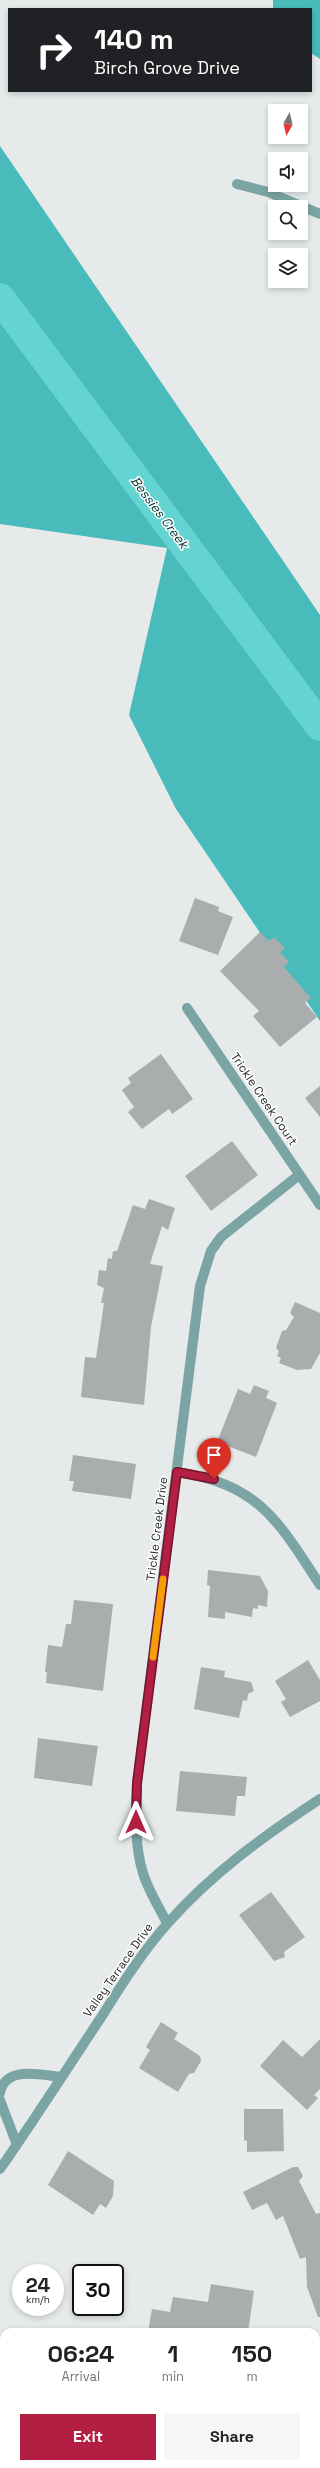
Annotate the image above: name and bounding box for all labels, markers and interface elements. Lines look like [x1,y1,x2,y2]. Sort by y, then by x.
text: 140 m [94,21,174,57]
icon: right [28,24,80,76]
text: Birch Grove Drive [94,56,240,79]
north arrow [268,104,308,144]
map controls [268,104,308,288]
button: sound [268,152,308,192]
button: search [268,200,308,240]
button: layers [268,248,308,288]
water label: Bessies Creek [127,473,194,554]
street label: Trickle Creek Court [227,1049,301,1149]
pin [197,1438,231,1479]
icon: arrive [203,1444,225,1466]
street label: Trickle Creek Drive [143,1476,171,1582]
position arrow [115,1801,157,1843]
street label: Valley Terrace Drive [79,1920,157,2020]
speed limit sign: 30 [72,2264,124,2316]
text: 24 [26,2272,50,2298]
text: km/h [26,2293,50,2306]
text: 06:24 [48,2338,114,2369]
text: 1 [167,2338,178,2369]
text: 150 [232,2338,272,2369]
text: Arrival [62,2368,100,2385]
text: min [162,2368,184,2385]
text: m [246,2368,258,2385]
button: Exit [20,2414,156,2460]
button: Share [164,2414,300,2460]

